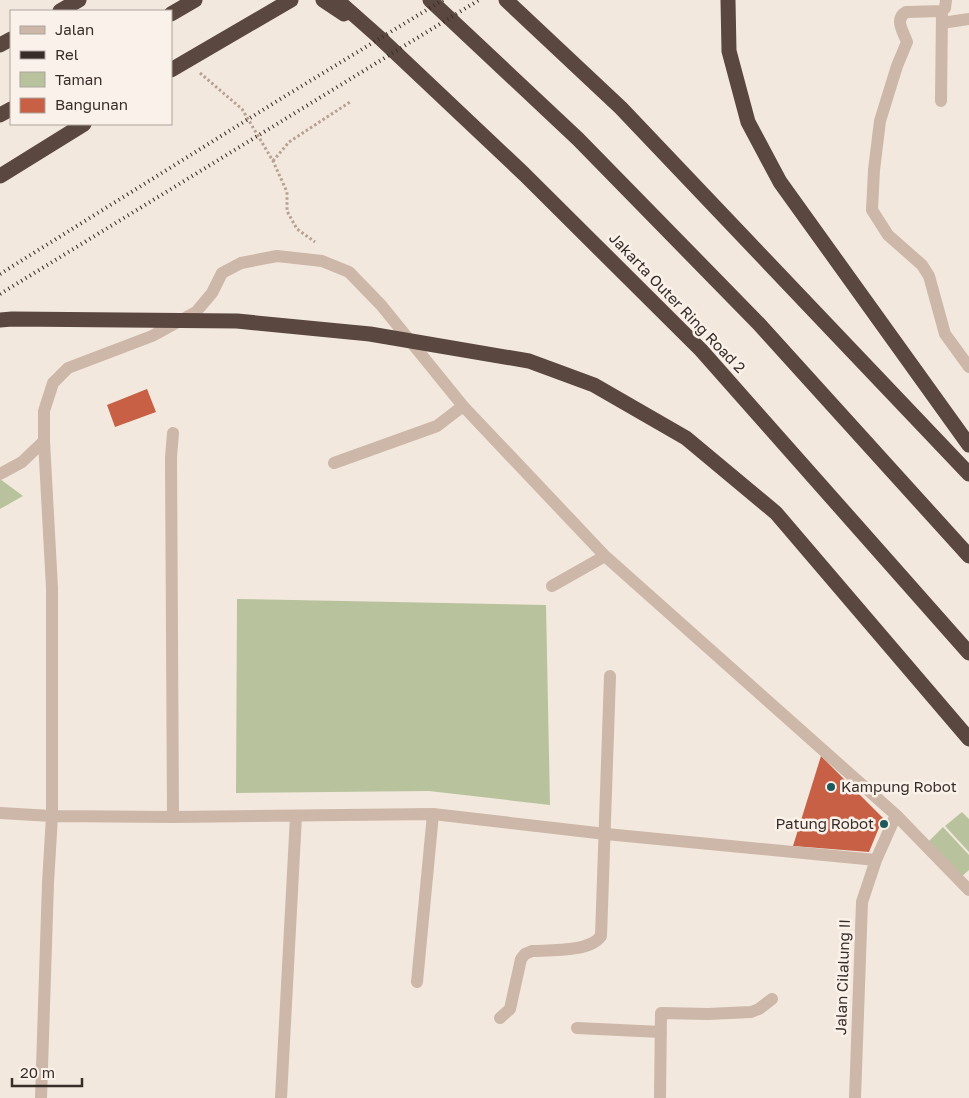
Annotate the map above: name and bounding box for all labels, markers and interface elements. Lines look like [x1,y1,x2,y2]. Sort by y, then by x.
legend [10,10,172,125]
text: Jalan [55,20,94,38]
text: Rel [55,45,79,63]
text: Taman [55,70,102,88]
text: Bangunan [55,95,128,113]
street label: Jakarta Outer Ring Road 2 [606,228,750,376]
place label: Kampung Robot [841,777,957,795]
marker: Kampung Robot [825,781,837,793]
place label: Patung Robot [775,814,874,832]
marker: Patung Robot [878,818,890,830]
street label: Jalan Cilalung II [831,919,853,1035]
scale bar [12,1056,82,1088]
text: 20 m [20,1063,55,1081]

